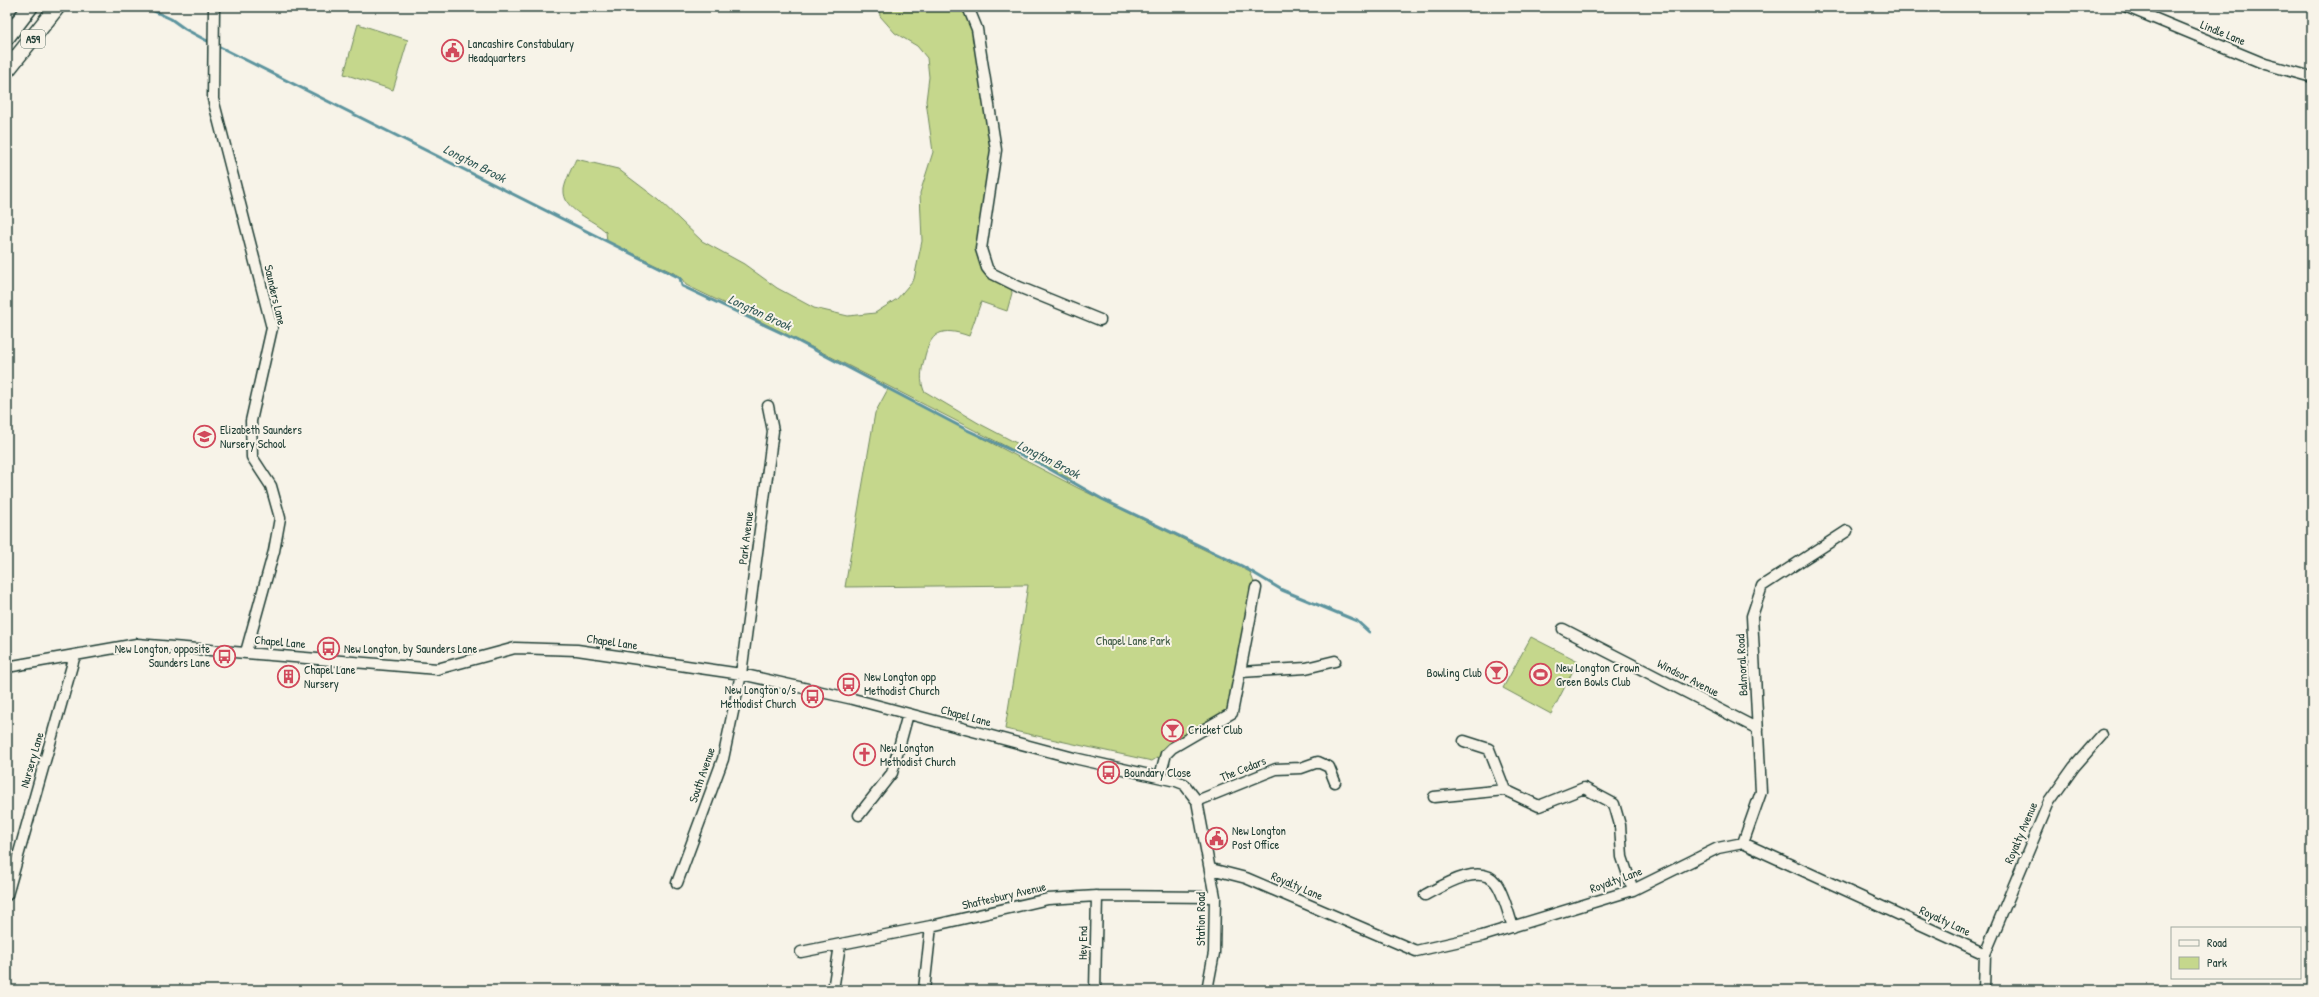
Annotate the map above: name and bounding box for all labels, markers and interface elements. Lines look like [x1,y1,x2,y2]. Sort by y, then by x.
street label: Lindle Lane [2198,16,2249,49]
road number: A59 [21,30,45,48]
place label: Lancashire Constabulary Headquarters [468,35,574,66]
public building icon: Lancashire Constabulary Headquarters [439,38,465,64]
water label: Longton Brook [440,140,511,188]
street label: Saunders Lane [260,263,291,327]
water label: Longton Brook [725,290,796,336]
place label: Elizabeth Saunders Nursery School [220,421,302,452]
school or university icon: Elizabeth Saunders Nursery School [191,424,217,450]
water label: Longton Brook [1014,436,1085,484]
street label: Park Avenue [734,510,757,565]
street label: Chapel Lane [585,629,639,654]
street label: Chapel Lane [254,631,307,652]
park label: Chapel Lane Park [1096,632,1170,649]
street label: Balmoral Road [1731,633,1752,696]
bus stop icon: New Longton, by Saunders Lane [316,636,342,662]
place label: New Longton, opposite Saunders Lane [115,640,210,671]
place label: New Longton, by Saunders Lane [344,640,477,657]
bus stop icon: New Longton, opposite Saunders Lane [212,643,238,669]
street label: Windsor Avenue [1654,655,1722,701]
place label: New Longton Crown Green Bowls Club [1556,659,1640,690]
bar icon: Bowling Club [1484,660,1510,686]
place label: Chapel Lane Nursery [304,661,356,692]
sports icon: New Longton Crown Green Bowls Club [1528,662,1554,688]
building icon: Chapel Lane Nursery [275,664,301,690]
place label: Bowling Club [1427,664,1482,681]
place label: New Longton opp Methodist Church [864,668,940,699]
bus stop icon: New Longton opp Methodist Church [835,671,861,697]
place label: New Longton o/s Methodist Church [720,681,796,712]
bus stop icon: New Longton o/s Methodist Church [799,684,825,710]
street label: Chapel Lane [939,701,993,730]
bar icon: Cricket Club [1160,717,1186,743]
place label: Cricket Club [1188,721,1243,738]
street label: Nursery Lane [15,730,48,790]
place label: New Longton Methodist Church [880,739,956,770]
church icon: New Longton Methodist Church [852,742,878,768]
street label: South Avenue [684,745,719,805]
street label: The Cedars [1217,751,1269,785]
bus stop icon: Boundary Close [1095,760,1121,786]
place label: Boundary Close [1124,764,1191,781]
street label: Royalty Avenue [2000,799,2041,866]
place label: New Longton Post Office [1232,822,1286,853]
public building icon: New Longton Post Office [1204,825,1230,851]
street label: Royalty Lane [1587,862,1645,897]
street label: Royalty Lane [1269,867,1326,904]
street label: Shaftesbury Avenue [960,878,1048,913]
street label: Station Road [1192,892,1209,946]
street label: Royalty Lane [1917,901,1974,940]
street label: Hey End [1074,926,1091,960]
legend [2171,927,2301,979]
text: Road [2207,934,2227,951]
text: Park [2207,954,2227,971]

